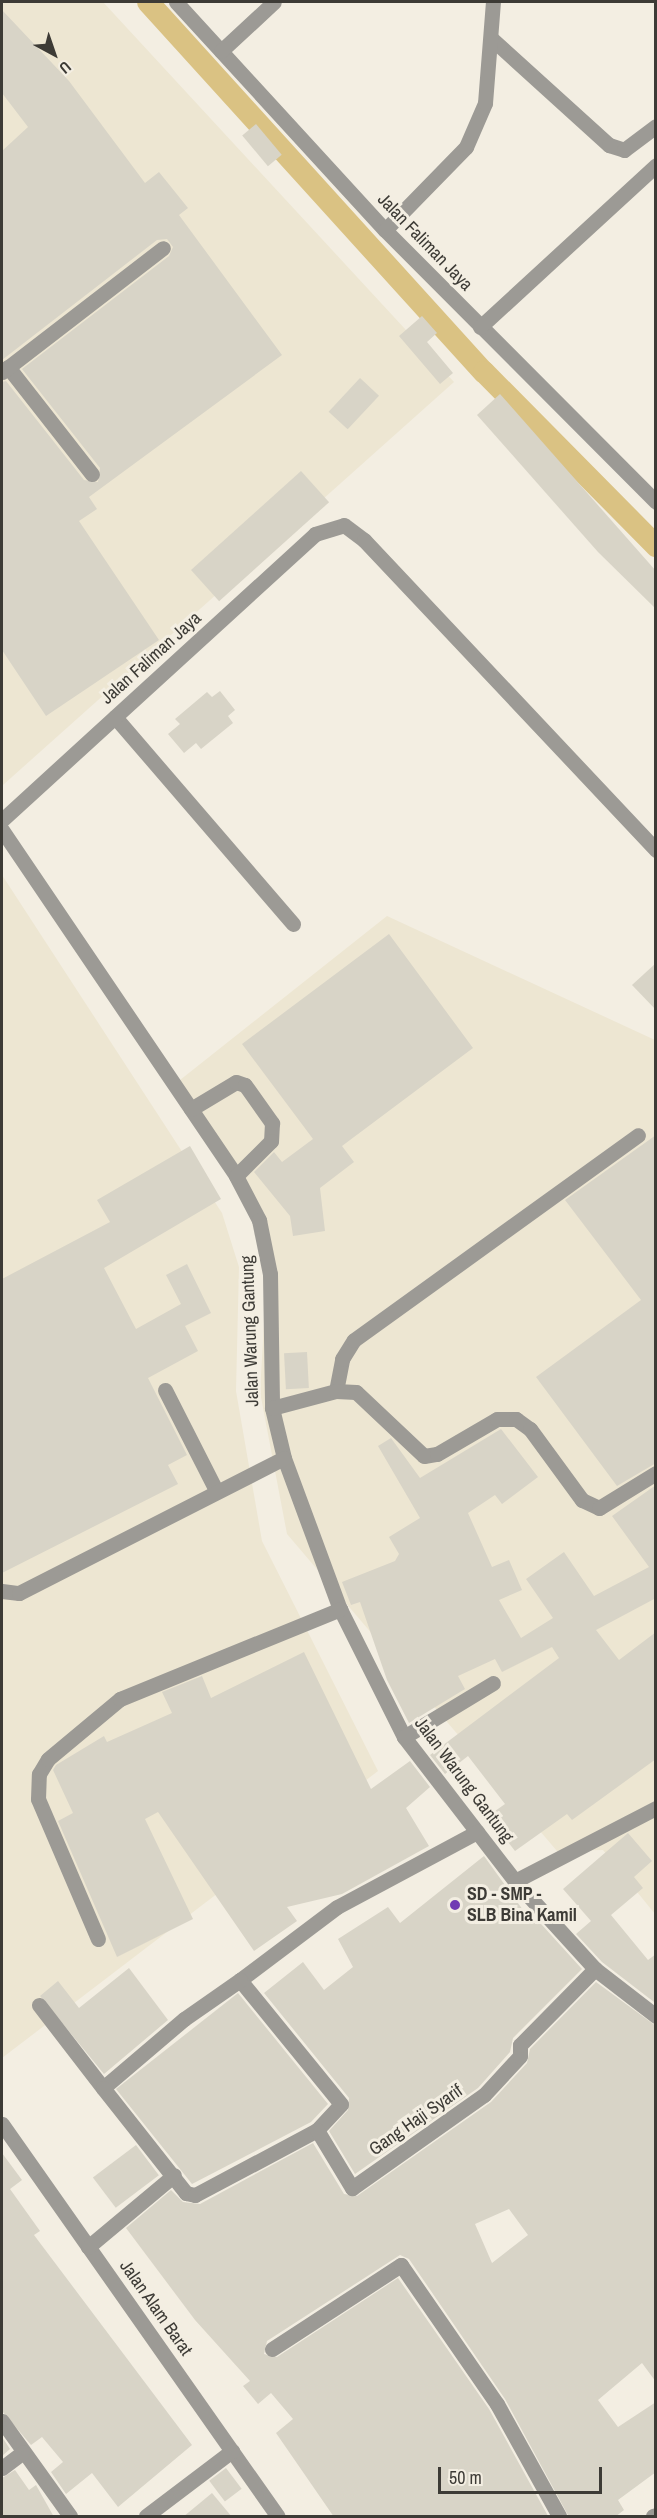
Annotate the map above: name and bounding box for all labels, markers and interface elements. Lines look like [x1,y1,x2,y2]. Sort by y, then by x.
north arrow [24,24,84,84]
text: U [55,56,76,79]
street label: Jalan Faliman Jaya [373,189,477,295]
street label: Jalan Faliman Jaya [96,607,206,709]
street label: Jalan Warung Gantung [237,1255,263,1407]
street label: Jalan Warung Gantung [410,1713,518,1847]
place label: SD - SMP - SLB Bina Kamil [467,1884,577,1926]
marker: SD - SMP - SLB Bina Kamil [448,1898,462,1912]
street label: Gang Haji Syarif [365,2080,467,2160]
street label: Jalan Alam Barat [115,2256,197,2360]
scale bar [441,2455,604,2493]
text: 50 m [449,2465,482,2490]

